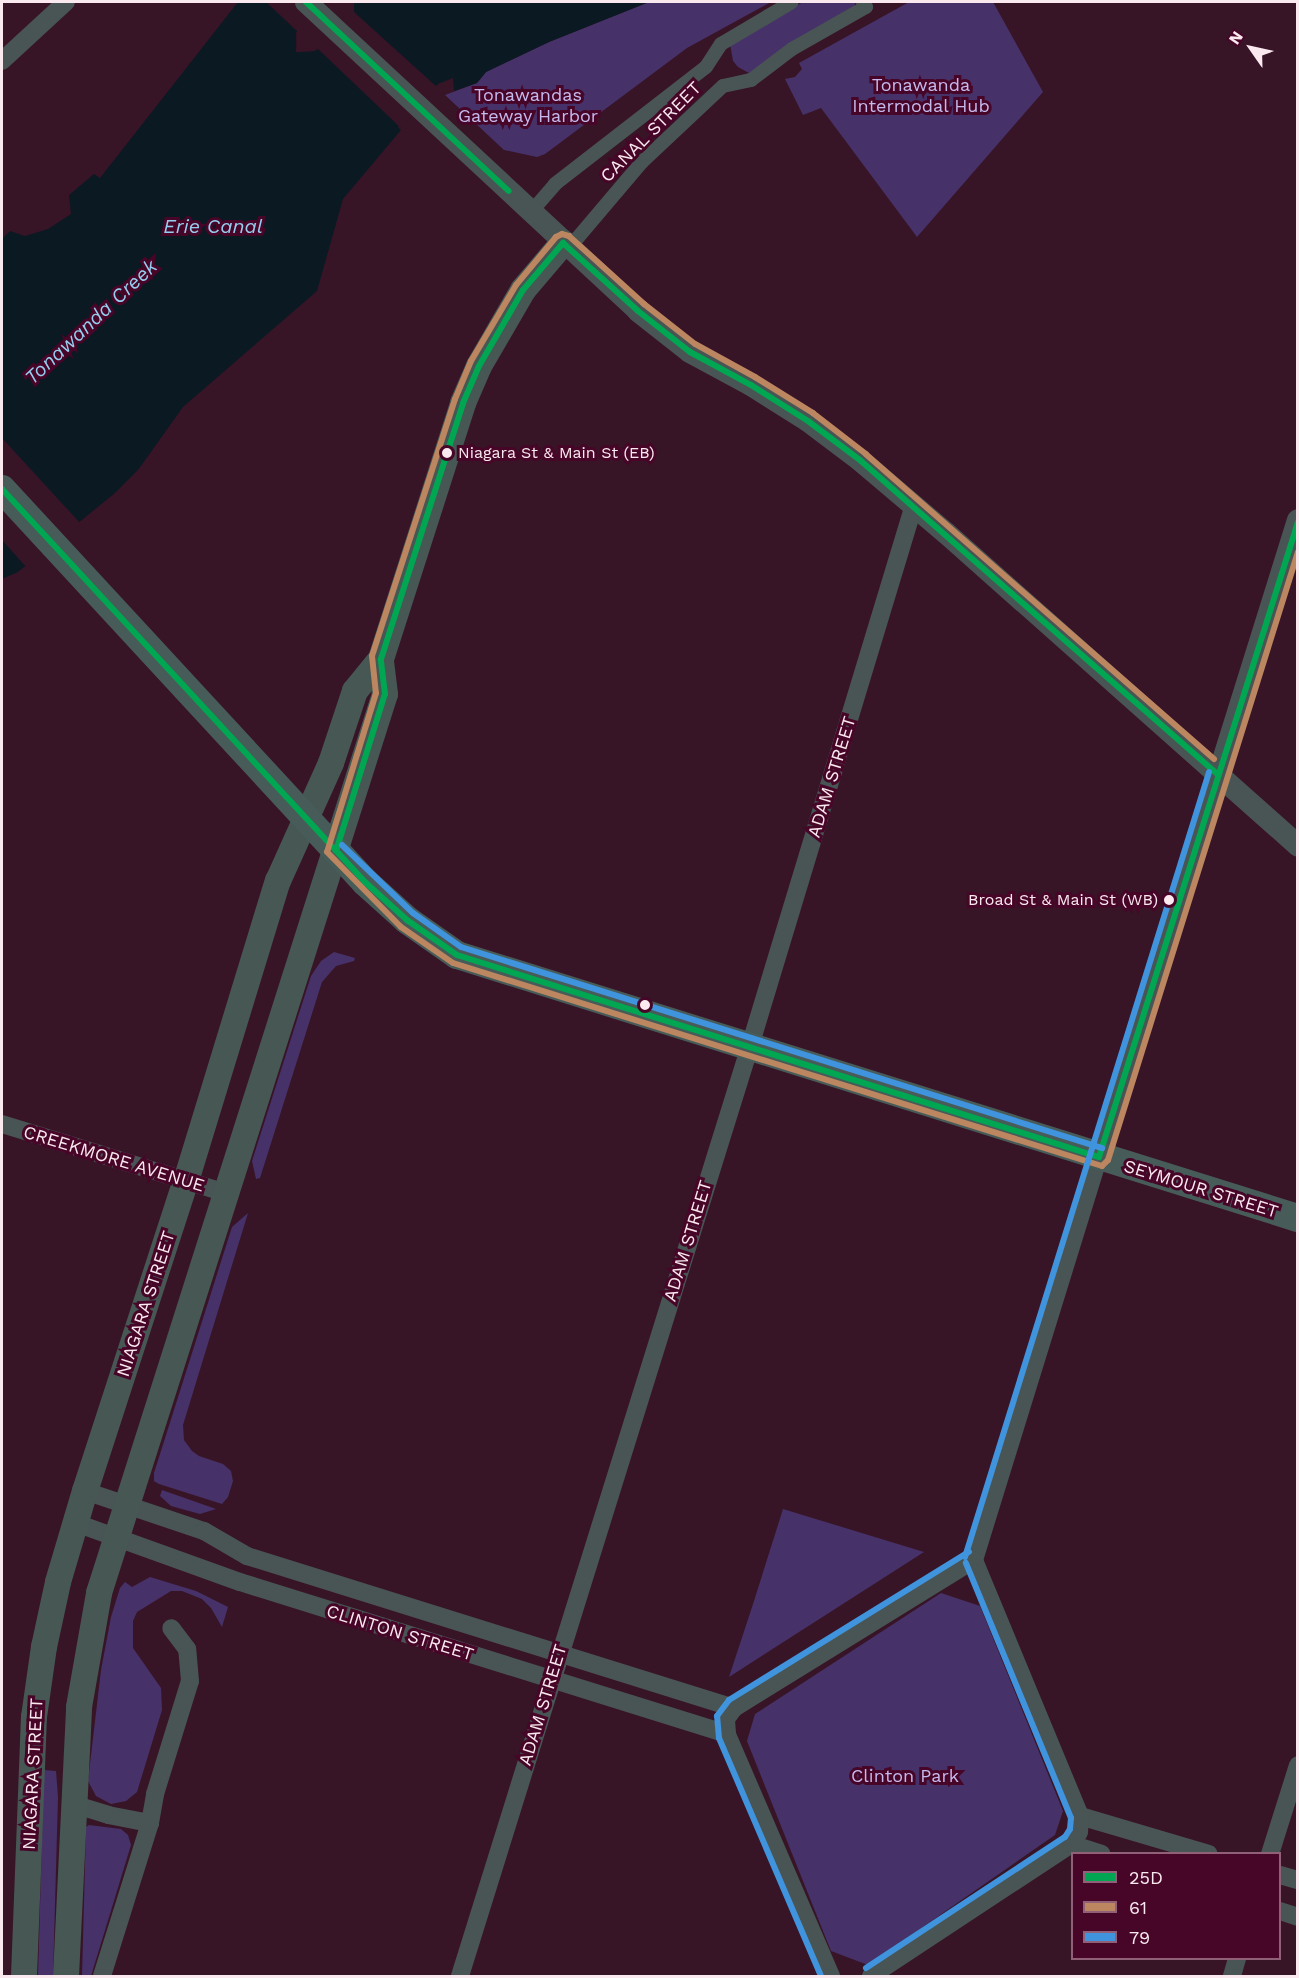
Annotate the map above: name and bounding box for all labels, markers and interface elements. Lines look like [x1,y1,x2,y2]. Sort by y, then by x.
north arrow [1221,18,1281,78]
text: N [1224,27,1247,48]
park label: Tonawanda Intermodal Hub [852,75,990,118]
street label: CANAL STREET [596,77,706,187]
park label: Tonawandas Gateway Harbor [458,85,598,128]
water label: Erie Canal [163,214,263,238]
water label: Tonawanda Creek [20,254,162,390]
place label: Niagara St & Main St (EB) [458,443,655,463]
marker: Niagara St & Main St (EB) [441,447,453,459]
street label: ADAM STREET [803,714,861,840]
place label: Broad St & Main St (WB) [968,890,1158,910]
marker: Broad St & Main St (WB) [1163,894,1175,906]
unlabelled marker [639,999,651,1011]
street label: CREEKMORE AVENUE [21,1121,207,1197]
street label: SEYMOUR STREET [1121,1155,1281,1223]
street label: ADAM STREET [659,1178,717,1304]
street label: NIAGARA STREET [112,1228,180,1380]
street label: CLINTON STREET [324,1600,476,1666]
street label: ADAM STREET [514,1642,572,1768]
street label: NIAGARA STREET [18,1697,48,1851]
park label: Clinton Park [851,1765,959,1787]
legend [1071,1852,1281,1960]
text: 25D [1129,1867,1163,1888]
text: 61 [1129,1897,1147,1918]
text: 79 [1129,1927,1150,1948]

